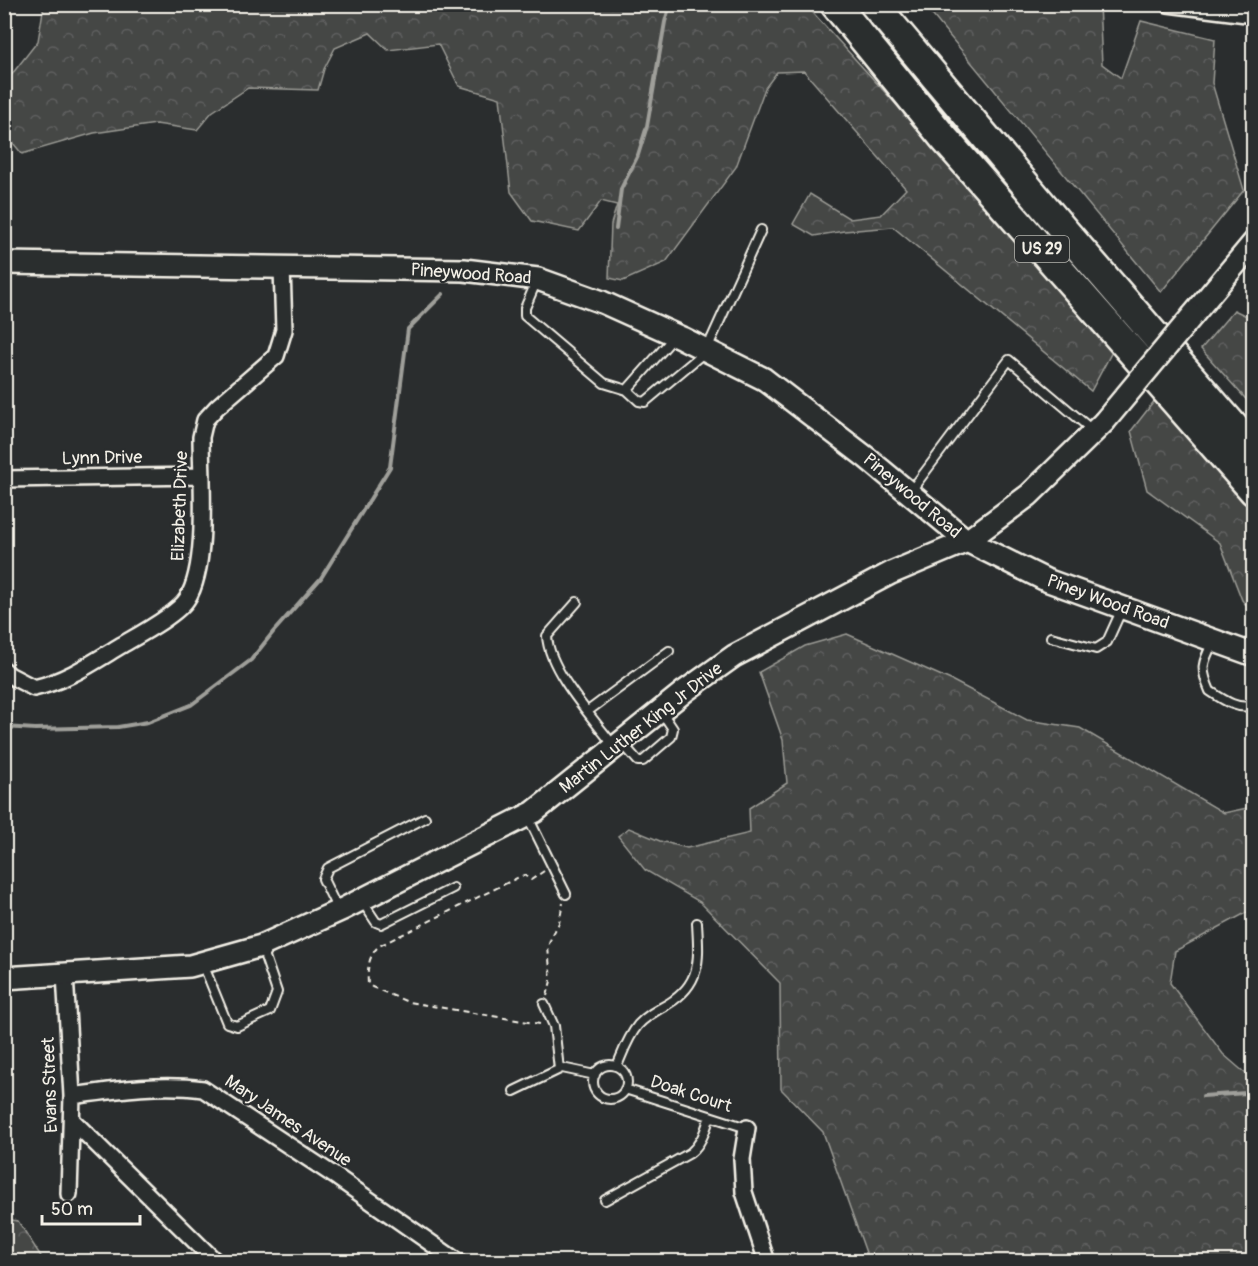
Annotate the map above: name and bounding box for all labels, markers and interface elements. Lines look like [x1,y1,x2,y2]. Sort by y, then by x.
road number: US 29 [1015,236,1069,262]
street label: Pineywood Road [410,258,532,290]
street label: Lynn Drive [62,446,143,470]
street label: Pineywood Road [858,448,966,544]
street label: Elizabeth Drive [167,450,193,562]
street label: Piney Wood Road [1044,569,1172,635]
street label: Martin Luther King Jr Drive [555,657,727,799]
street label: Evans Street [37,1036,63,1133]
street label: Mary James Avenue [220,1070,356,1172]
street label: Doak Court [647,1070,735,1118]
scale bar [42,1188,140,1226]
text: 50 m [51,1198,93,1221]

